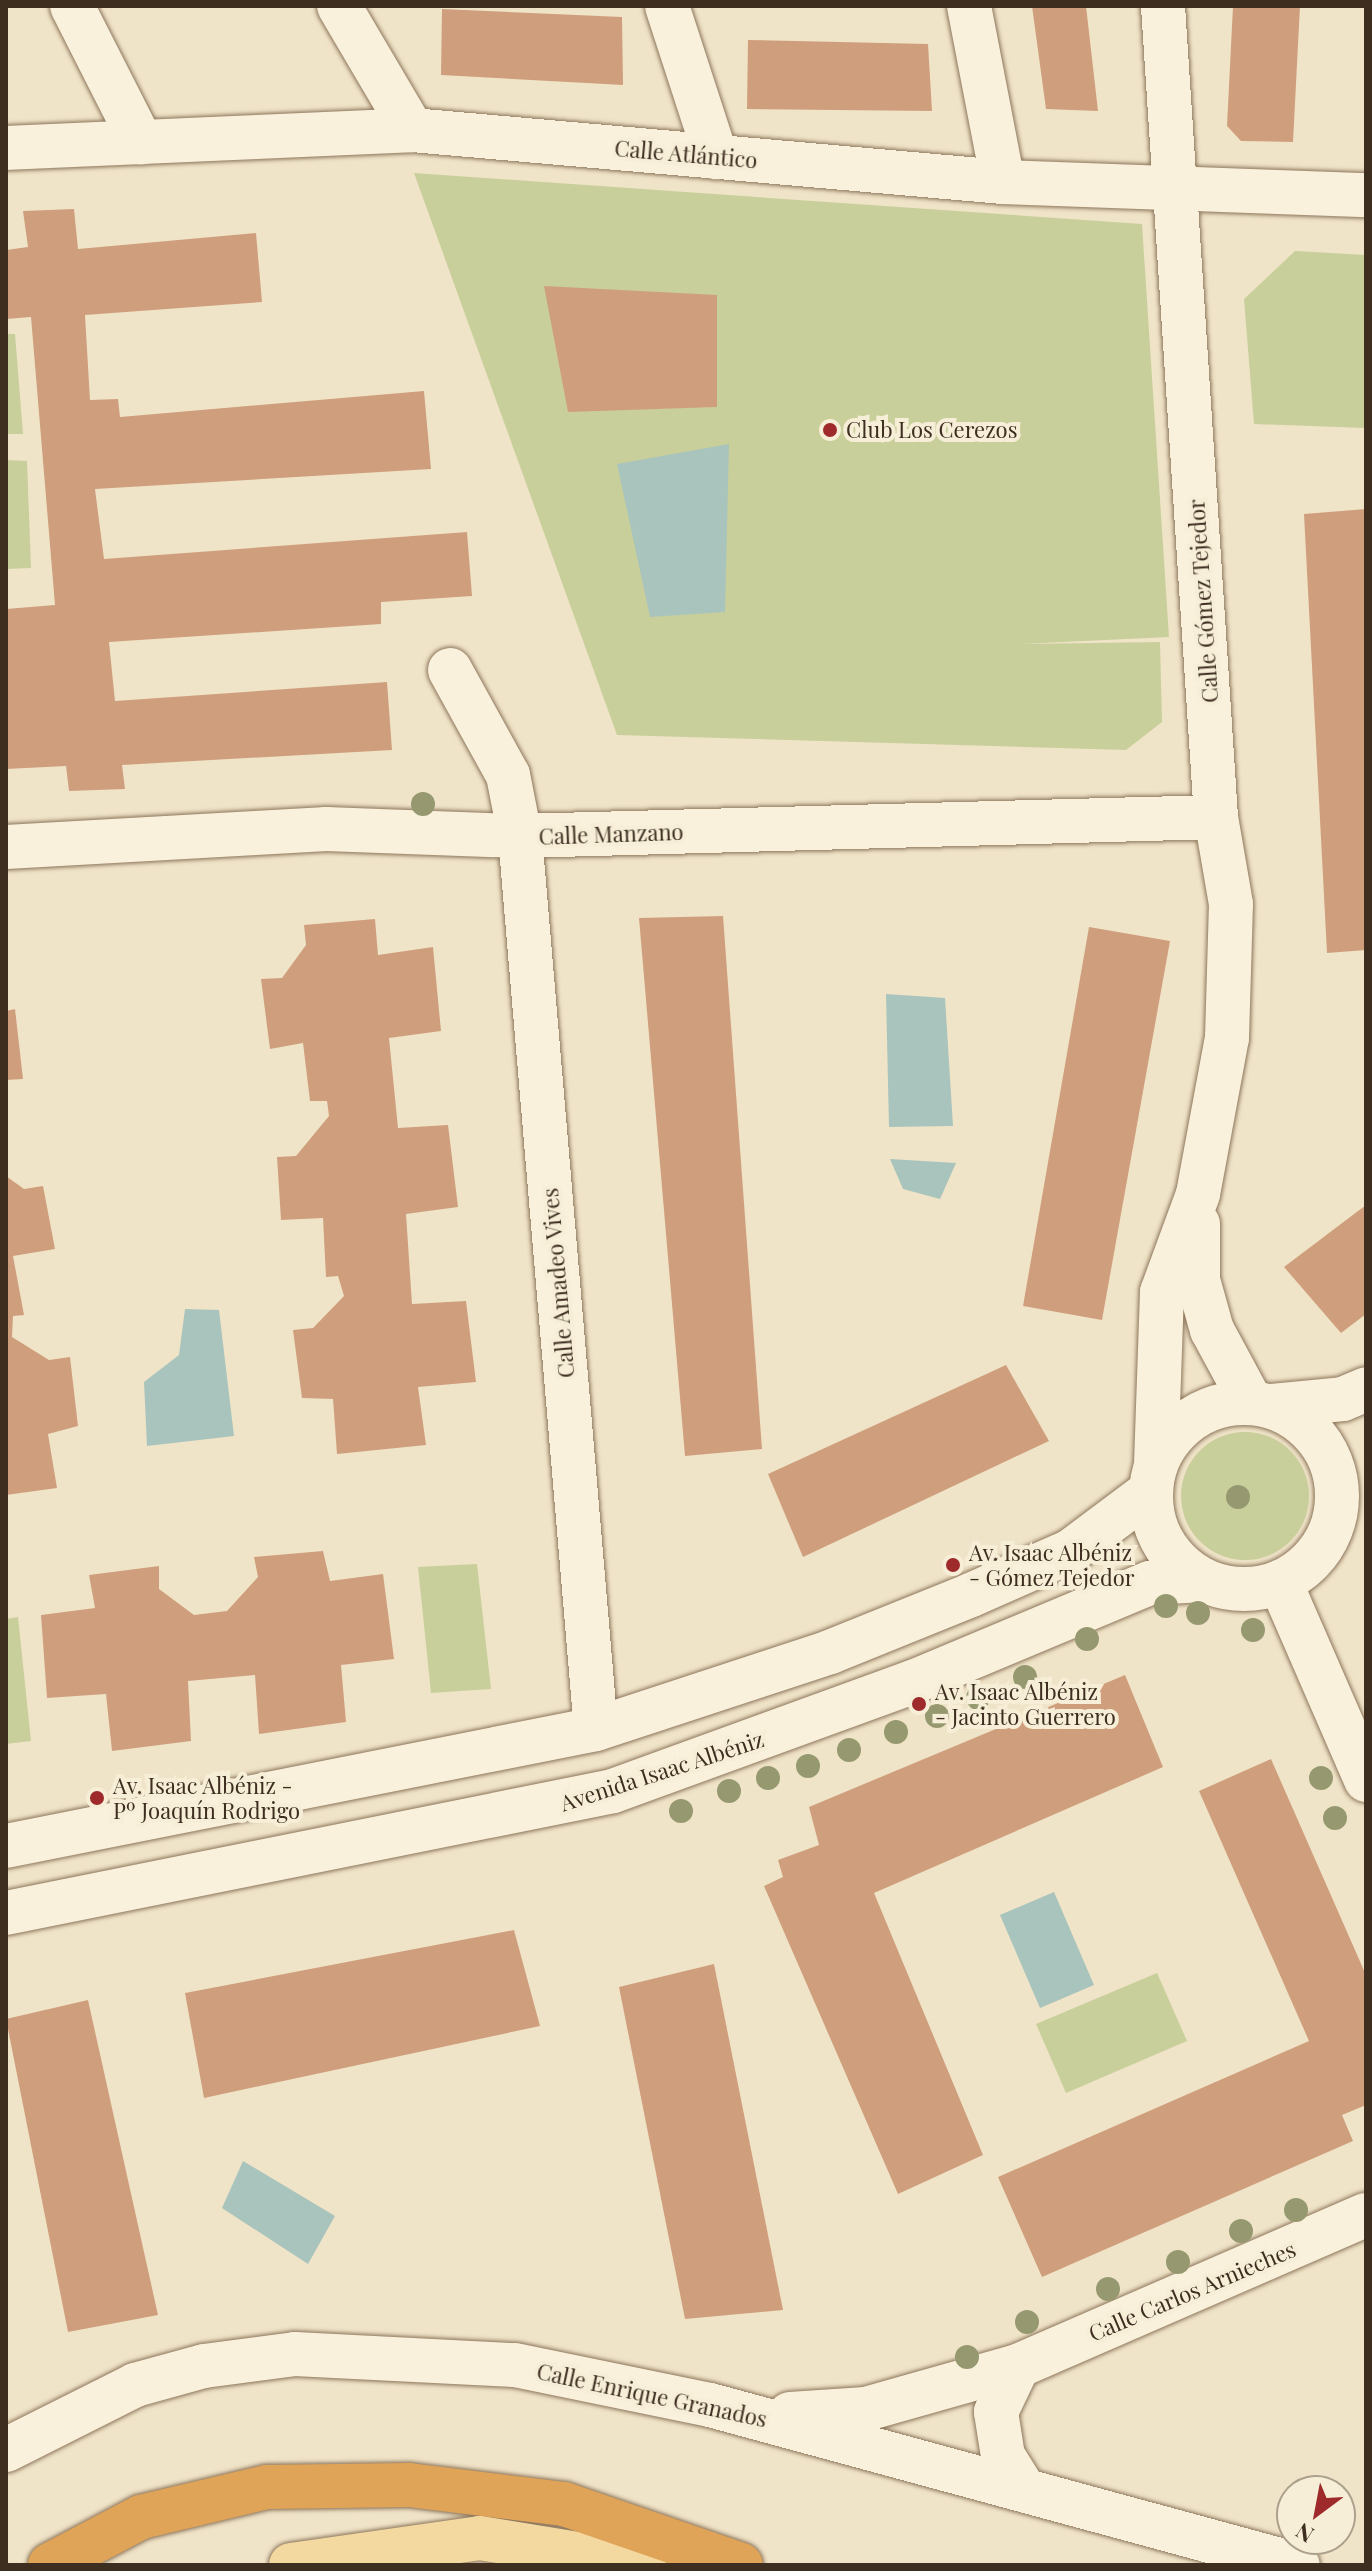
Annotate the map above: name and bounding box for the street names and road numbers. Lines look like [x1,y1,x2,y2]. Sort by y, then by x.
street label: Calle Atlántico [613,135,759,173]
street label: Calle Gómez Tejedor [1183,498,1223,704]
street label: Calle Manzano [538,818,684,850]
street label: Calle Amadeo Vives [536,1186,580,1380]
street label: Avenida Isaac Albéniz [556,1725,768,1817]
street label: Calle Carlos Arnieches [1084,2235,1300,2347]
street label: Calle Enrique Granados [535,2358,769,2432]

